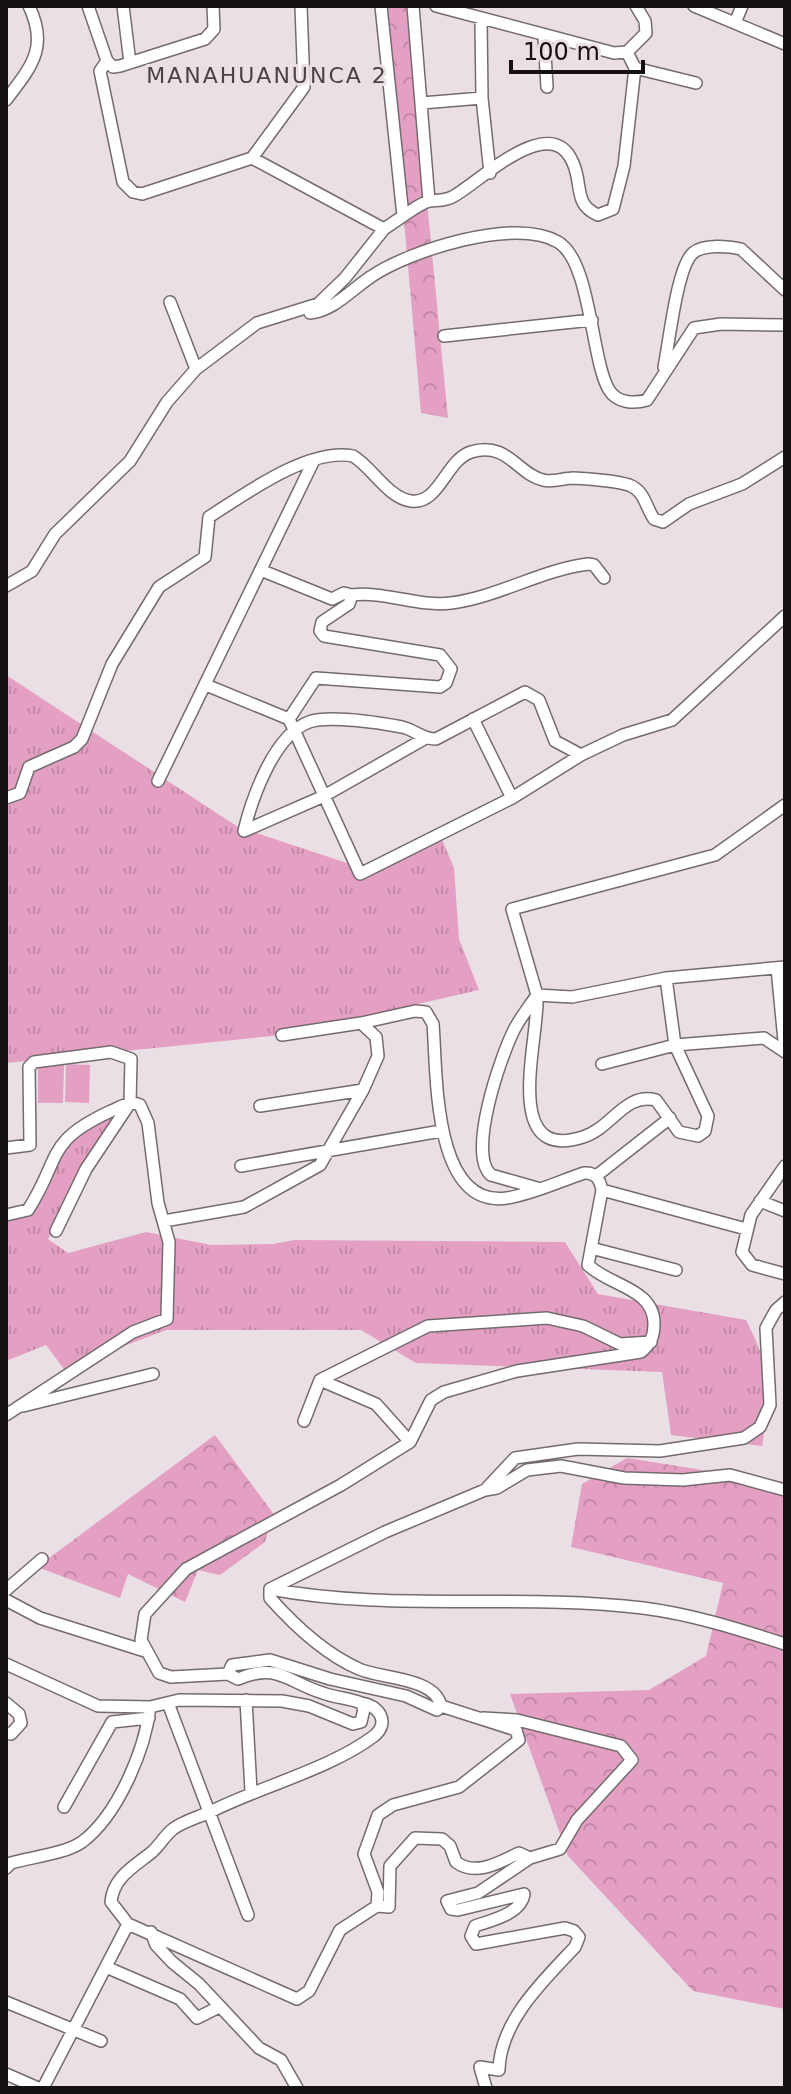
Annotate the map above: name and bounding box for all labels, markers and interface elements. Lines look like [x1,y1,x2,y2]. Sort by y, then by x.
scale bar [511,24,643,74]
text: 100 m [523,38,600,66]
district label: MANAHUANUNCA 2 [146,63,388,88]

